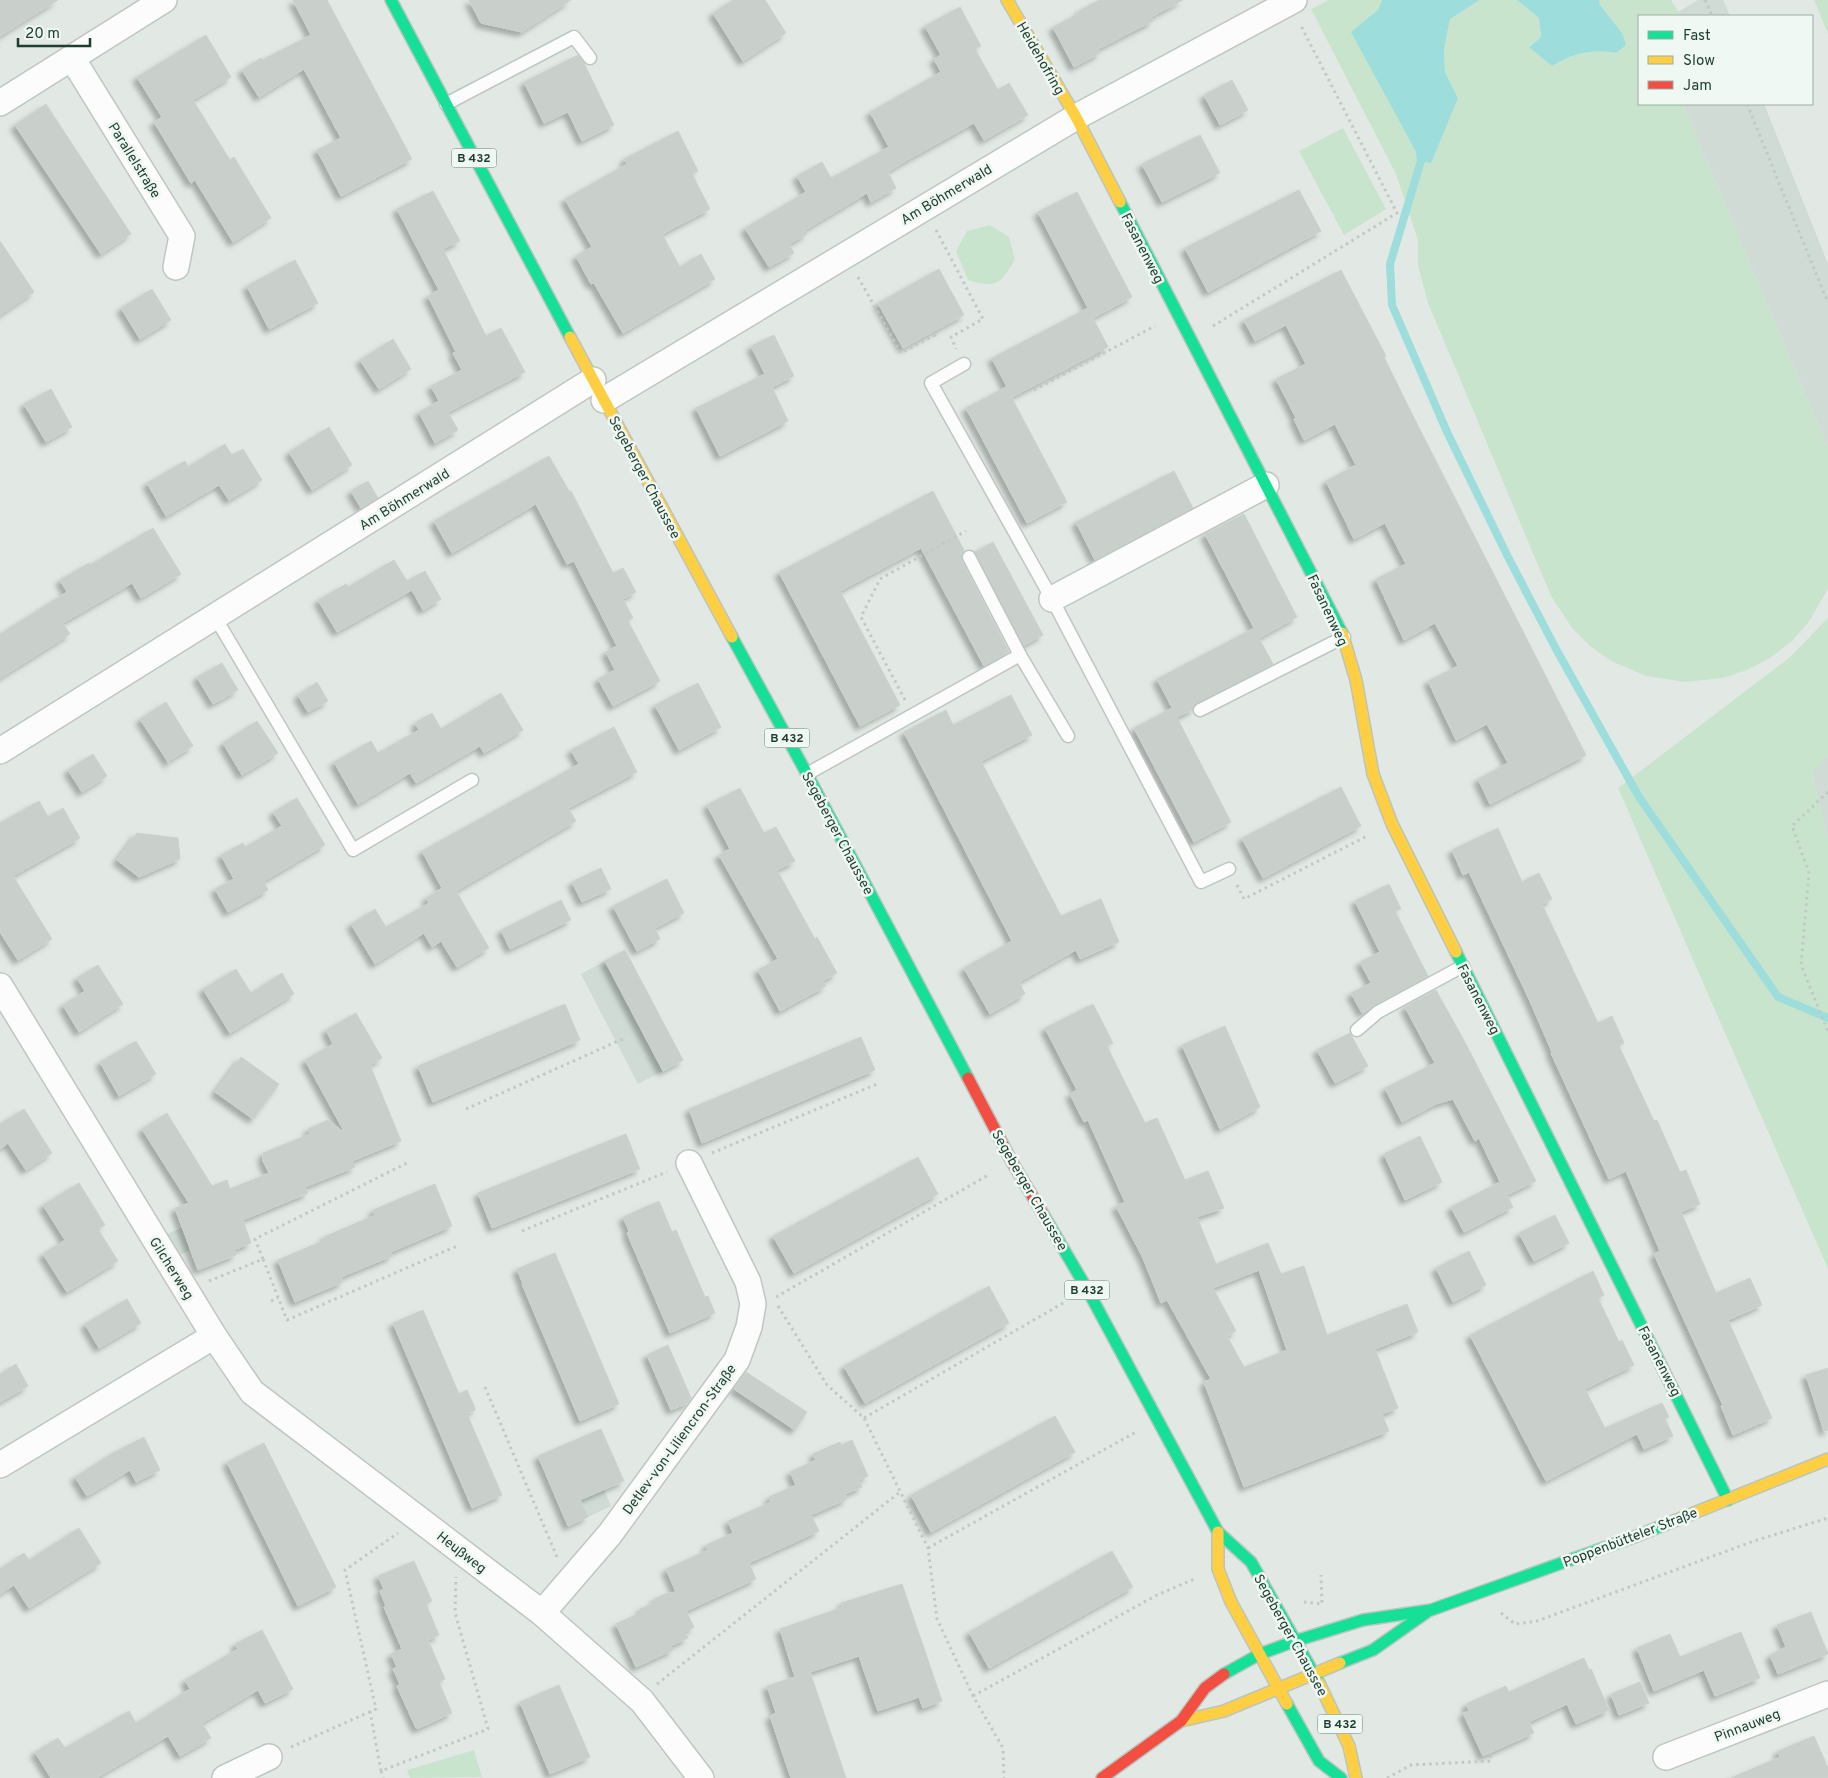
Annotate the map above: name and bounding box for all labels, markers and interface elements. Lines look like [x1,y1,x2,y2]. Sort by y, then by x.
scale bar [18,15,90,47]
legend [1638,15,1813,105]
street label: Heidehofring [1012,19,1067,98]
text: 20 m [25,25,60,44]
text: Fast [1683,27,1711,46]
text: Slow [1683,52,1715,71]
text: Jam [1683,77,1712,96]
street label: Parallelstraße [104,120,164,202]
road number: B 432 [452,148,496,168]
street label: Am Böhmerwald [898,161,996,229]
street label: Fasanenweg [1117,210,1167,287]
street label: Segeberger Chaussee [604,413,683,542]
street label: Am Böhmerwald [356,466,453,535]
street label: Fasanenweg [1303,572,1351,649]
road number: B 432 [764,728,810,748]
street label: Segeberger Chaussee [797,769,876,898]
street label: Fasanenweg [1453,961,1503,1038]
street label: Segeberger Chaussee [987,1127,1070,1254]
street label: Gilcherweg [145,1234,197,1303]
road number: B 432 [1064,1280,1110,1300]
street label: Fasanenweg [1634,1323,1684,1400]
street label: Detlev-von-Liliencron-Straße [620,1361,741,1518]
street label: Poppenbütteler Straße [1561,1505,1700,1572]
street label: Heußweg [433,1528,489,1578]
street label: Segeberger Chaussee [1249,1572,1330,1700]
street label: Pinnauweg [1712,1706,1783,1747]
road number: B 432 [1318,1715,1362,1734]

